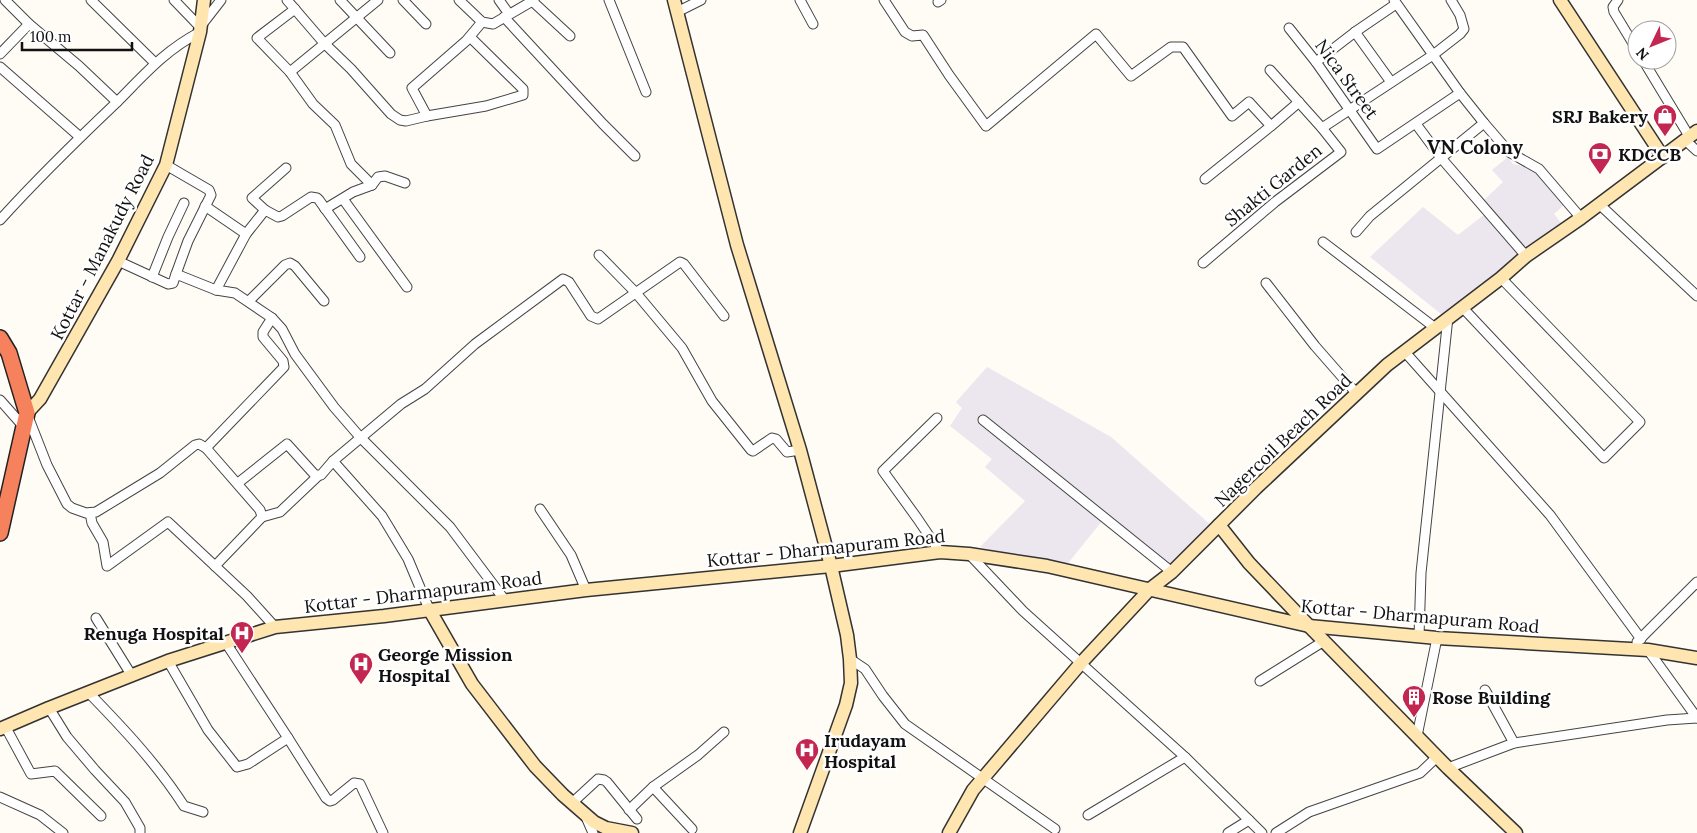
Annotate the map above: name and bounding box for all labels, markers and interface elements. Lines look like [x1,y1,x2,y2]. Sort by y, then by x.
scale bar [22,20,132,52]
north arrow [1627,20,1677,70]
text: 100 m [30,27,71,46]
street label: Nica Street [1310,34,1384,124]
text: N [1632,44,1653,64]
shop icon: SRJ Bakery [1652,103,1678,137]
place label: SRJ Bakery [1552,105,1648,128]
district label: VN Colony [1427,135,1523,159]
street label: Shakti Garden [1220,139,1326,231]
bank icon: KDCCB [1587,141,1613,175]
place label: KDCCB [1618,143,1681,166]
street label: Kottar - Manakudy Road [45,150,159,344]
street label: Nagercoil Beach Road [1210,368,1357,511]
street label: Kottar - Dharmapuram Road [706,524,947,572]
street label: Kottar - Dharmapuram Road [303,566,543,618]
street label: Kottar - Dharmapuram Road [1300,594,1541,638]
hospital icon: Renuga Hospital [229,620,255,654]
place label: Renuga Hospital [84,622,224,645]
place label: George Mission Hospital [378,643,513,687]
hospital icon: George Mission Hospital [348,651,374,685]
building icon: Rose Building [1401,684,1427,718]
place label: Rose Building [1432,686,1551,709]
place label: Irudayam Hospital [824,729,907,773]
hospital icon: Irudayam Hospital [794,737,820,771]

